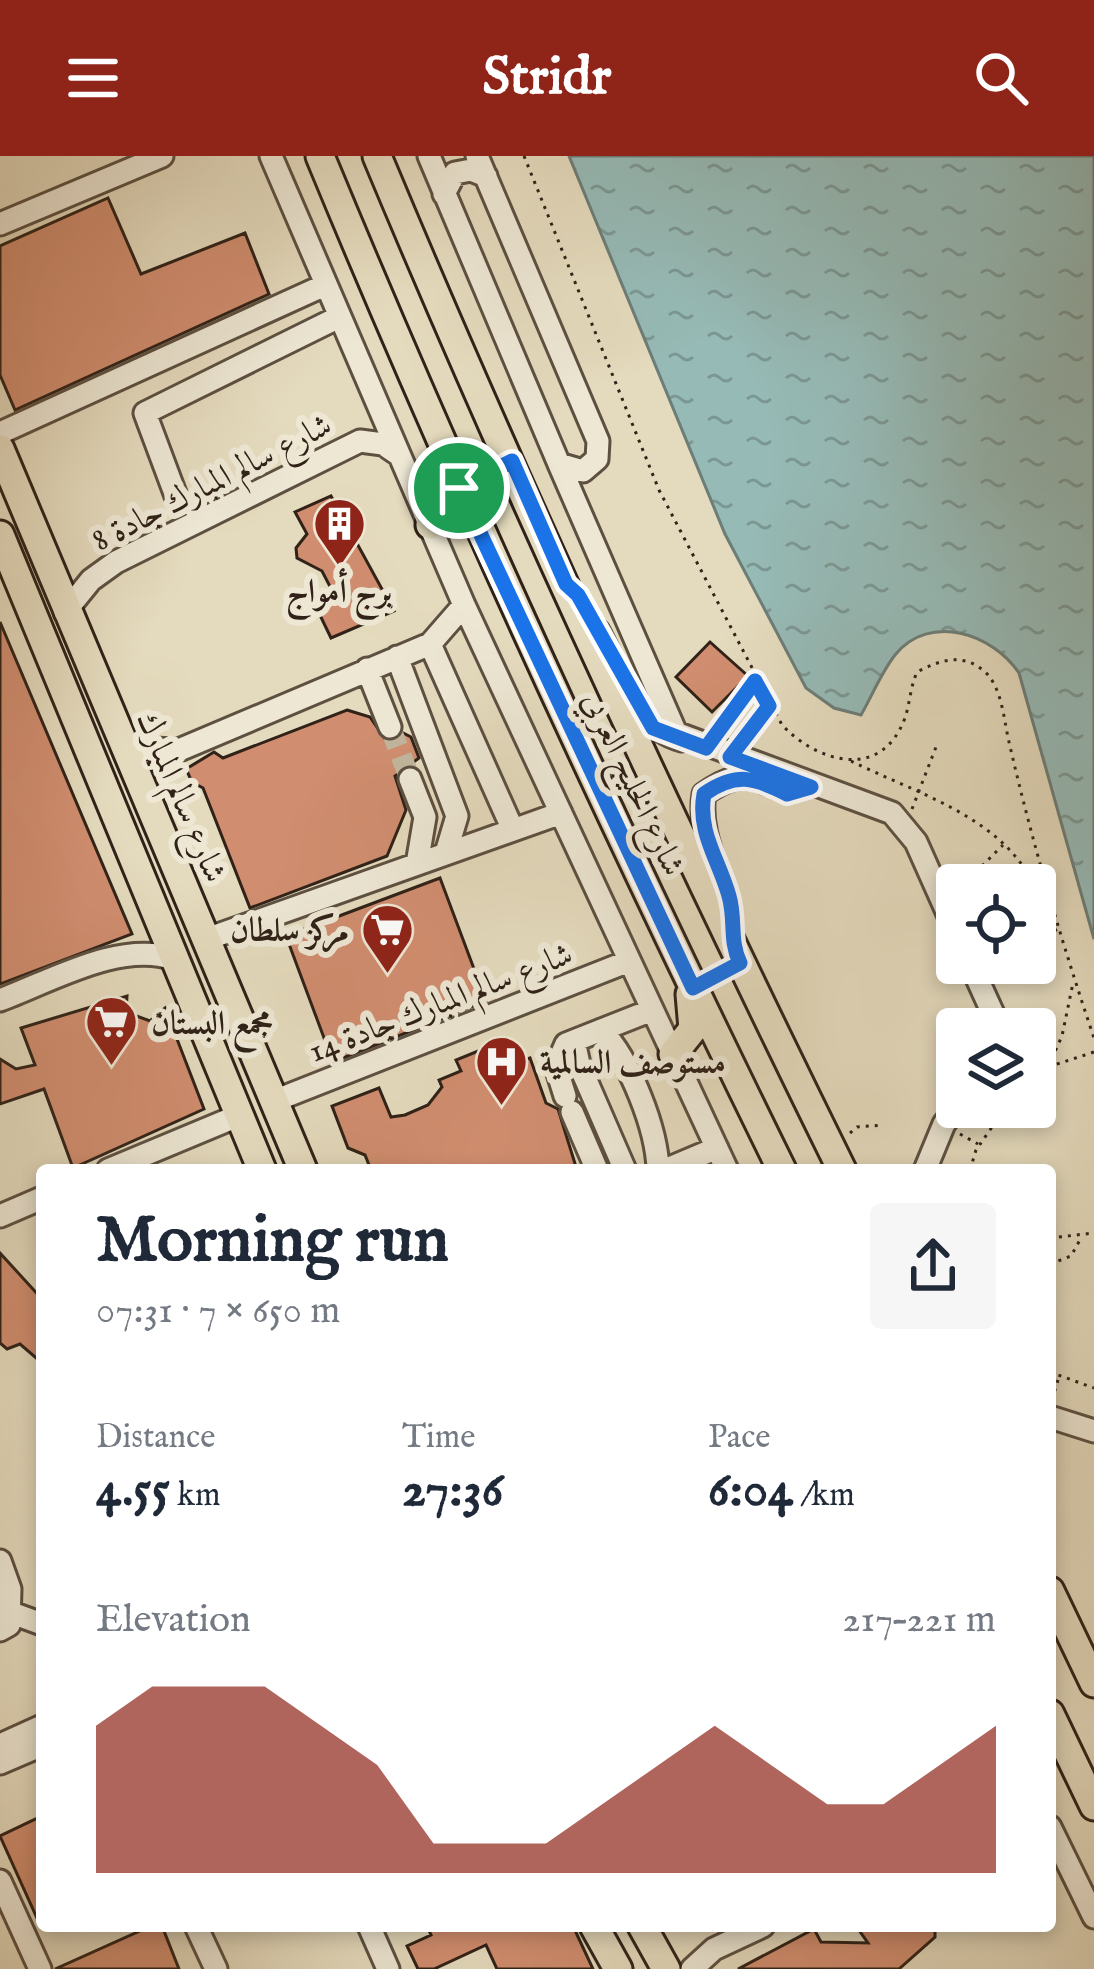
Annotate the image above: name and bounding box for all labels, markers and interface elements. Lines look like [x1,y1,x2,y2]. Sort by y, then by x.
text: Stridr [483,44,611,113]
icon: menu [60,45,126,111]
icon: search [968,45,1034,111]
street label: شارع سالم المبارك جادة 8 [85,405,342,567]
pin [408,437,510,539]
icon: arrive [426,455,492,521]
building icon: برج أمواج [311,495,367,569]
place label: برج أمواج [286,567,392,621]
street label: شارع الخليج العربي [566,685,693,886]
street label: شارع سالم المبارك [121,705,235,891]
map controls [936,864,1056,1128]
button: locate [936,864,1056,984]
supermarket icon: مركز سلطان [360,901,416,975]
place label: مركز سلطان [230,911,349,953]
street label: شارع سالم المبارك جادة 14 [303,934,581,1078]
supermarket icon: مجمع البستان [84,994,140,1068]
place label: مجمع البستان [151,1004,273,1053]
button: layers [936,1008,1056,1128]
hospital icon: مستوصف السالمية [473,1033,529,1107]
place label: مستوصف السالمية [540,1043,726,1085]
text: Morning run [96,1200,449,1284]
button: share [870,1203,996,1329]
text: 07:31 · 7 × 650 m [96,1287,341,1336]
text: Distance [96,1417,215,1459]
text: Time [402,1417,475,1459]
text: Pace [708,1417,770,1459]
text: 4.55 [96,1459,170,1524]
text: 27:36 [402,1459,503,1524]
text: 6:04 [708,1459,793,1524]
text: km [170,1475,220,1517]
text: /km [793,1475,855,1517]
text: Elevation [96,1596,251,1645]
text: 217–221 m [842,1596,996,1645]

